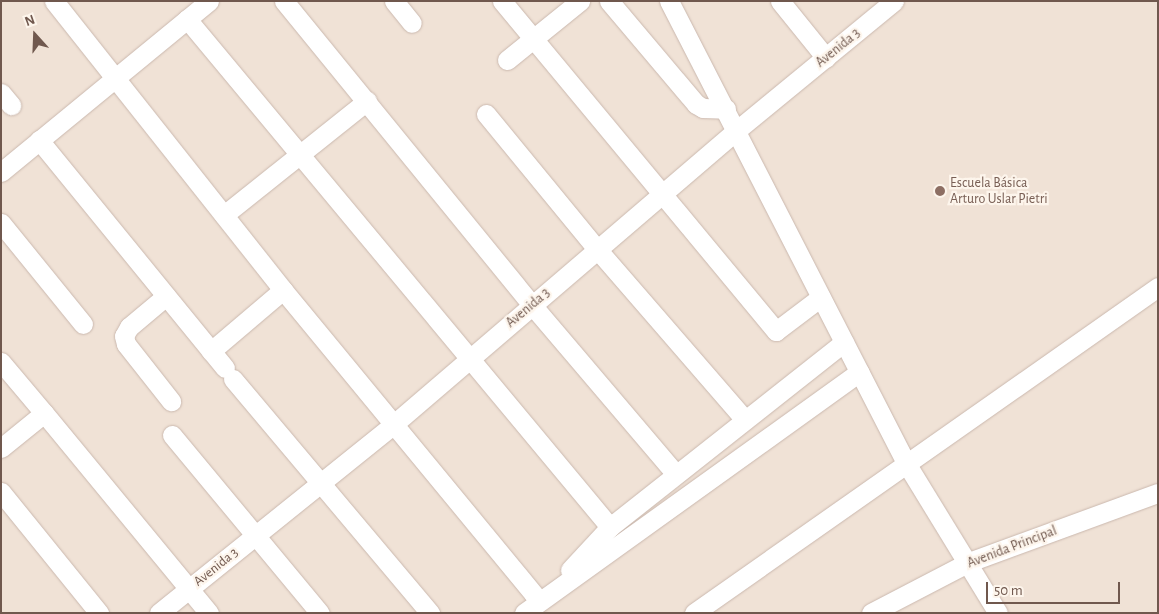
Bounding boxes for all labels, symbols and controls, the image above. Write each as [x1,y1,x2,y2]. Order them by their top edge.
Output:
north arrow [10,10,60,60]
text: N [23,13,37,29]
street label: Avenida 3 [812,25,864,71]
place label: Escuela Básica Arturo Uslar Pietri [950,175,1048,208]
marker: Escuela Básica Arturo Uslar Pietri [934,185,946,197]
street label: Avenida 3 [503,285,553,331]
street label: Avenida Principal [965,522,1059,572]
street label: Avenida 3 [190,544,242,590]
scale bar [989,572,1123,604]
text: 50 m [994,583,1023,598]

